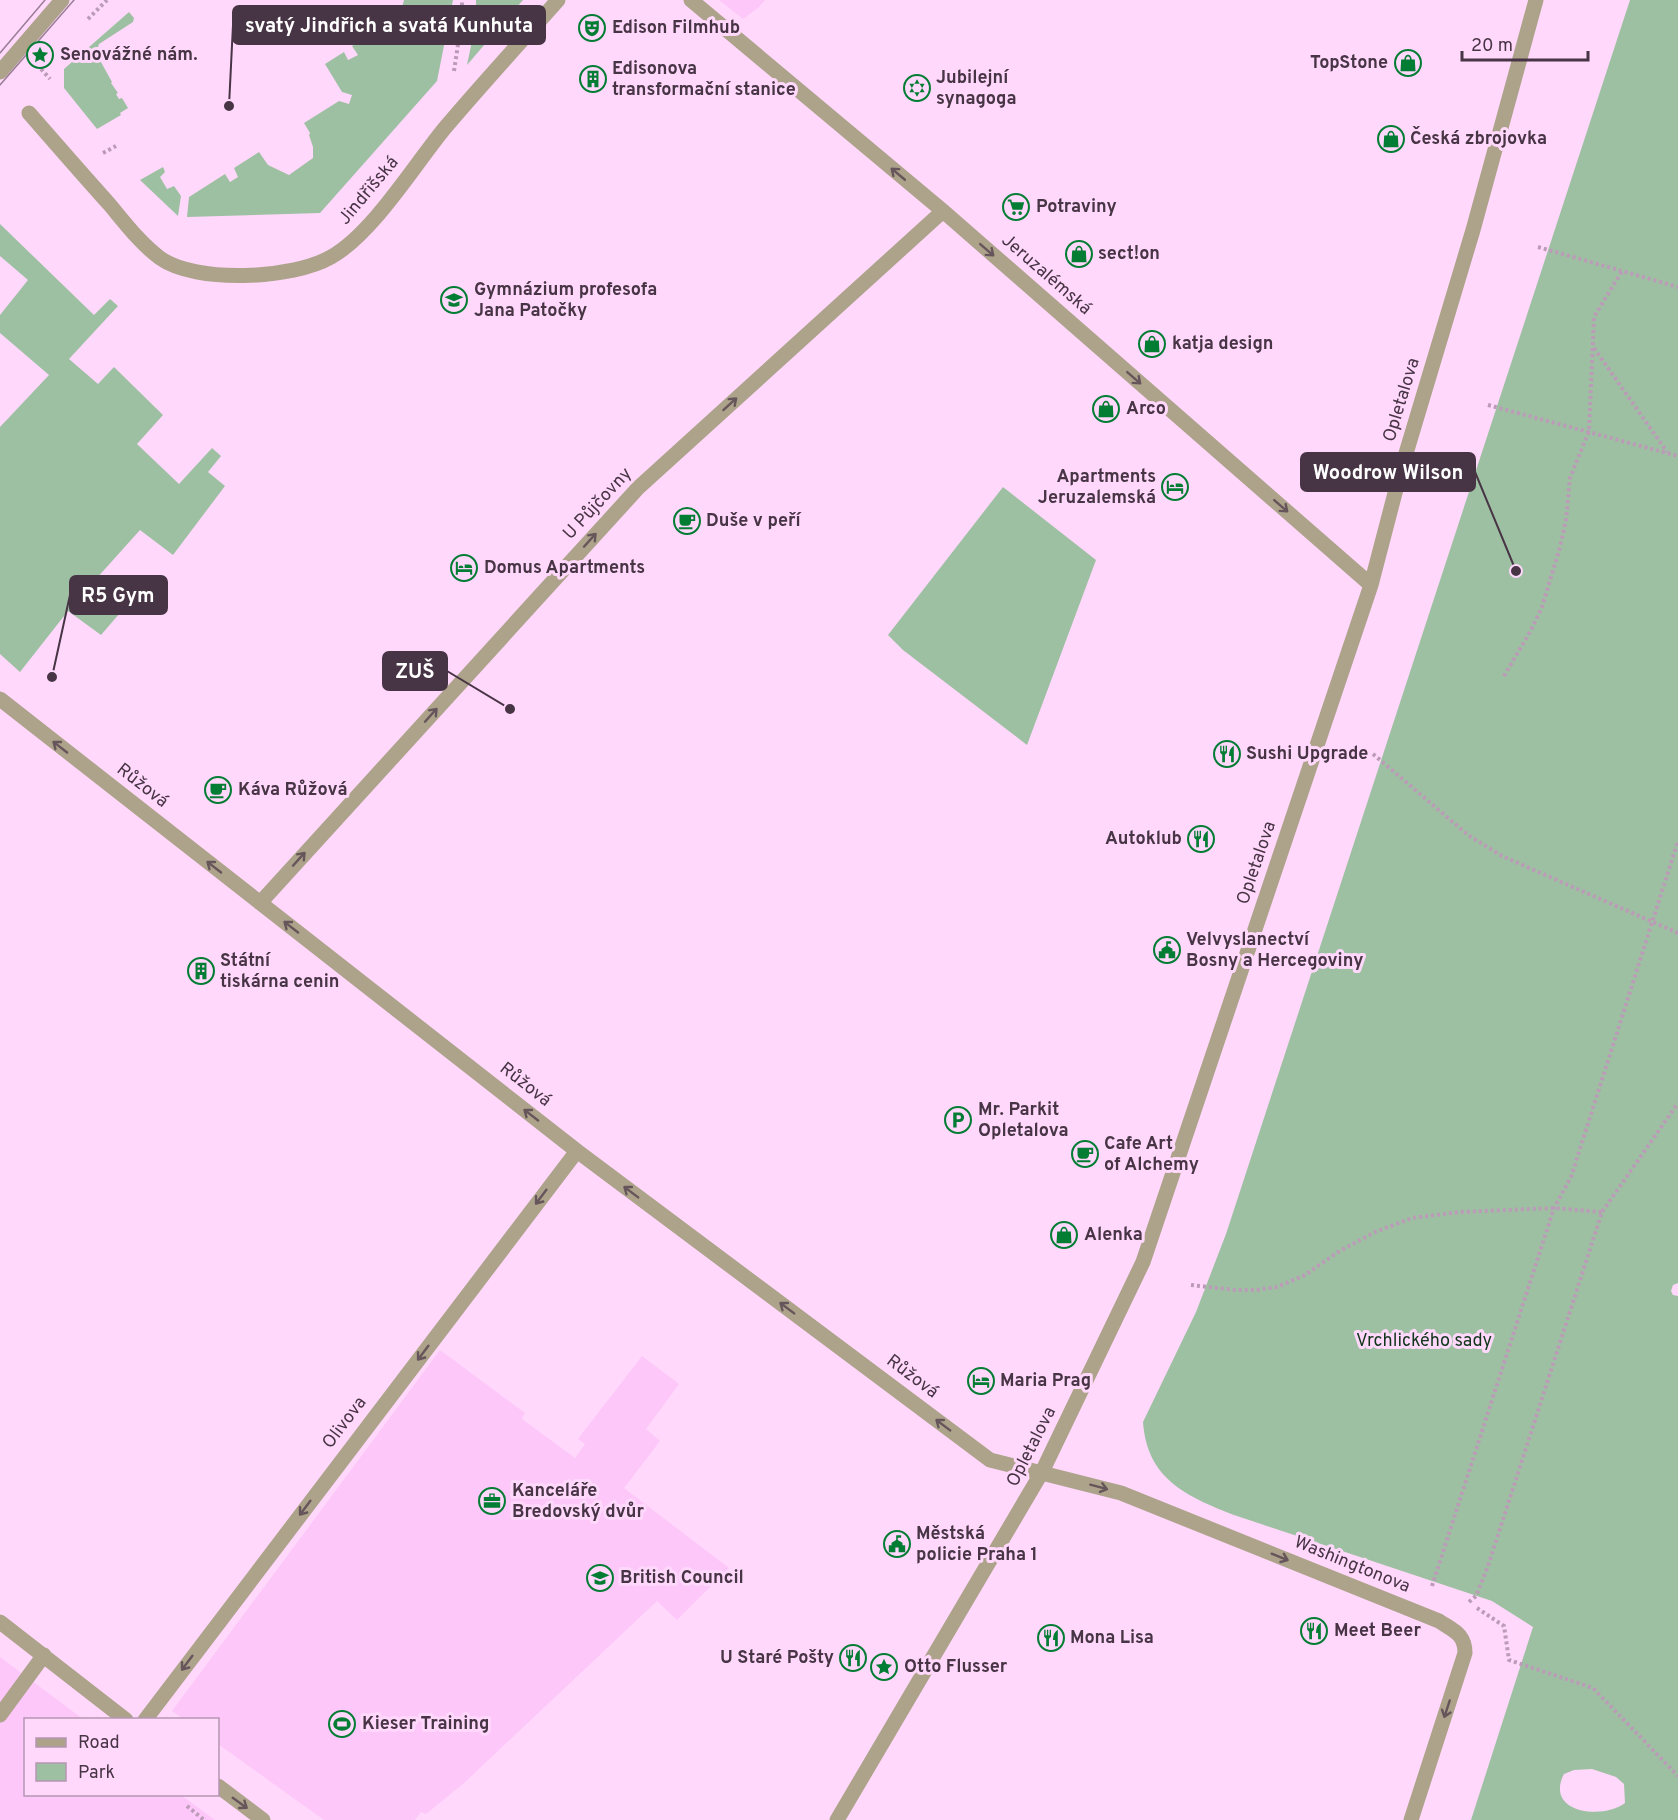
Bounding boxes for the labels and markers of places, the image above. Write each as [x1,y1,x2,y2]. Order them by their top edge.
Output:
callout: svatý Jindřich a svatá Kunhuta [233,6,545,44]
theatre icon: Edison Filmhub [577,13,607,43]
place label: Edison Filmhub [612,17,740,40]
place icon: Senovážné nám. [25,40,55,70]
place label: Senovážné nám. [60,44,198,67]
shop icon: TopStone [1393,48,1423,78]
place label: TopStone [1310,52,1388,75]
place label: Edisonova transformační stanice [612,58,796,102]
building icon: Edisonova transformační stanice [578,64,608,94]
place label: Jubilejní synagoga [936,67,1017,111]
synagogue icon: Jubilejní synagoga [902,73,932,103]
shop icon: Česká zbrojovka [1376,124,1406,154]
place label: Česká zbrojovka [1410,126,1547,151]
supermarket icon: Potraviny [1001,192,1031,222]
place label: Potraviny [1036,196,1117,219]
shop icon: sect!on [1064,239,1094,269]
place label: sect!on [1098,243,1160,266]
place label: Gymnázium profesofa Jana Patočky [474,279,657,323]
school or university icon: Gymnázium profesofa Jana Patočky [439,285,469,315]
shop icon: katja design [1137,329,1167,359]
place label: katja design [1172,333,1274,356]
shop icon: Arco [1091,394,1121,424]
place label: Arco [1126,398,1166,421]
callout: Woodrow Wilson [1301,453,1475,491]
place label: Apartments Jeruzalemská [1038,466,1156,510]
hotel icon: Apartments Jeruzalemská [1160,472,1190,502]
cafe icon: Duše v peří [672,506,702,536]
place label: Duše v peří [706,510,802,533]
hotel icon: Domus Apartments [449,553,479,583]
place label: Domus Apartments [484,557,645,580]
callout: R5 Gym [70,576,167,614]
callout: ZUŠ [383,652,447,690]
restaurant icon: Sushi Upgrade [1212,739,1242,769]
place label: Sushi Upgrade [1246,743,1368,766]
cafe icon: Káva Růžová [203,775,233,805]
place label: Káva Růžová [238,779,347,802]
restaurant icon: Autoklub [1186,824,1216,854]
place label: Autoklub [1105,828,1182,851]
place label: Velvyslanectví Bosny a Hercegoviny [1186,929,1363,973]
public building icon: Velvyslanectví Bosny a Hercegoviny [1152,935,1182,965]
place label: Státní tiskárna cenin [220,950,339,994]
building icon: Státní tiskárna cenin [186,956,216,986]
place label: Mr. Parkit Opletalova [978,1099,1068,1143]
parking icon: Mr. Parkit Opletalova [943,1105,973,1135]
place label: Cafe Art of Alchemy [1104,1133,1199,1177]
cafe icon: Cafe Art of Alchemy [1070,1139,1100,1169]
shop icon: Alenka [1049,1220,1079,1250]
place label: Alenka [1084,1224,1143,1247]
hotel icon: Maria Prag [966,1366,996,1396]
place label: Maria Prag [1000,1370,1091,1393]
place label: Kanceláře Bredovský dvůr [512,1480,644,1524]
office icon: Kanceláře Bredovský dvůr [477,1486,507,1516]
place label: Městská policie Praha 1 [916,1523,1038,1567]
public building icon: Městská policie Praha 1 [882,1529,912,1559]
school or university icon: British Council [585,1563,615,1593]
place label: British Council [620,1567,744,1590]
restaurant icon: Meet Beer [1299,1616,1329,1646]
place label: Meet Beer [1334,1620,1421,1643]
restaurant icon: Mona Lisa [1036,1623,1066,1653]
place label: Mona Lisa [1070,1627,1154,1650]
restaurant icon: U Staré Pošty [838,1643,868,1673]
place label: U Staré Pošty [720,1647,834,1670]
place icon: Otto Flusser [869,1652,899,1682]
place label: Otto Flusser [904,1656,1008,1679]
sports icon: Kieser Training [327,1709,357,1739]
place label: Kieser Training [362,1713,489,1736]

